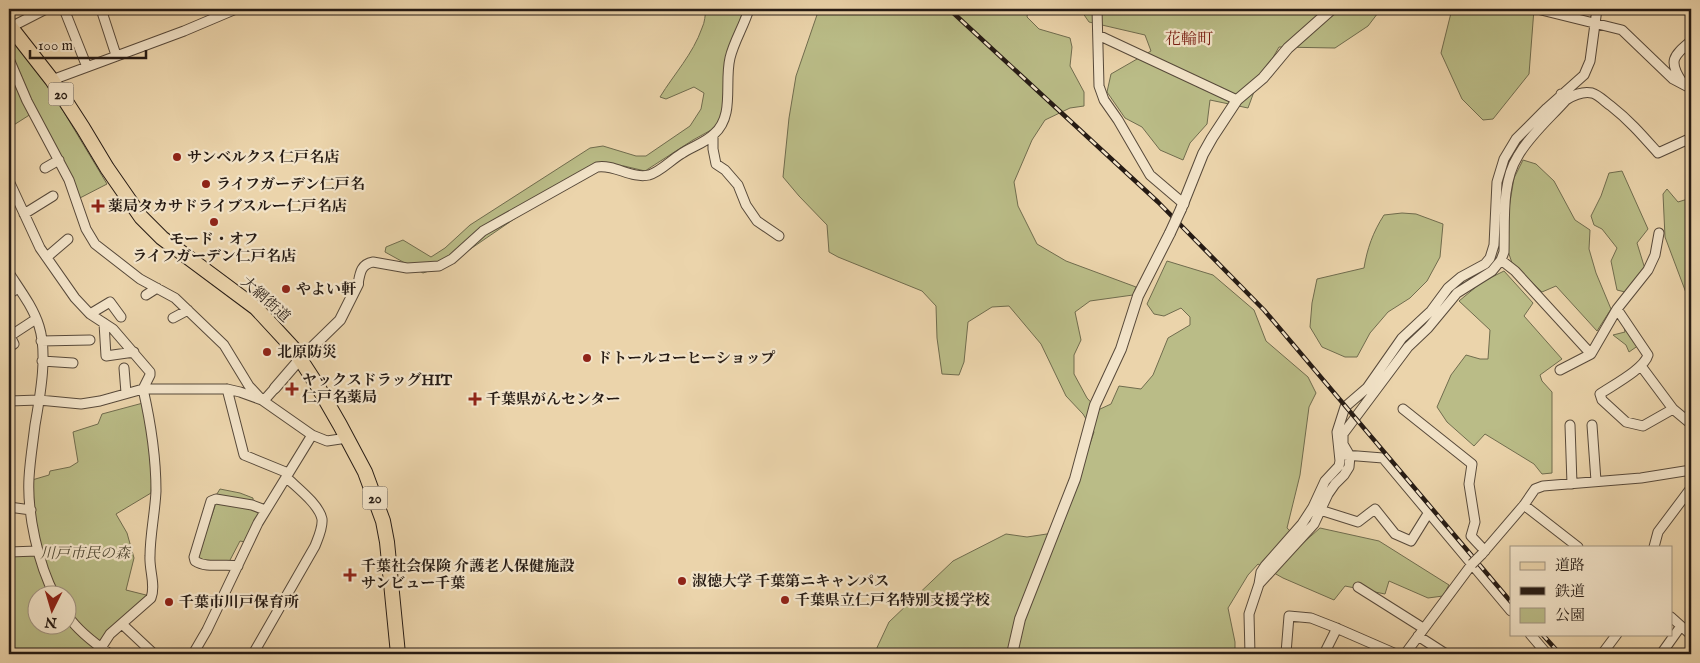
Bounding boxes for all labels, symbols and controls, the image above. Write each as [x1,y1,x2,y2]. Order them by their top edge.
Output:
scale bar [30,28,146,60]
district label: 花輪町 [1165,30,1213,50]
text: 100 m [38,36,74,55]
road number: 20 [48,82,74,106]
place label: サンベルクス 仁戸名店 [187,148,339,167]
marker: サンベルクス 仁戸名店 [171,151,183,163]
place label: ライフガーデン仁戸名 [216,175,365,194]
marker: ライフガーデン仁戸名 [200,178,212,190]
place label: 薬局タカサドライブスルー仁戸名店 [108,197,347,216]
marker: 薬局タカサドライブスルー仁戸名店 [92,200,104,212]
marker: モード・オフ ライフガーデン仁戸名店 [208,216,220,228]
place label: モード・オフ ライフガーデン仁戸名店 [132,230,296,266]
street label: 大網街道 [237,272,294,327]
place label: やよい軒 [296,280,357,299]
marker: やよい軒 [280,283,292,295]
place label: 北原防災 [277,343,337,362]
marker: 北原防災 [261,346,273,358]
place label: ドトールコーヒーショップ [597,349,776,368]
marker: ドトールコーヒーショップ [581,352,593,364]
place label: ヤックスドラッグHIT 仁戸名薬局 [302,371,453,407]
marker: ヤックスドラッグHIT 仁戸名薬局 [286,383,298,395]
place label: 千葉県がんセンター [486,390,620,409]
marker: 千葉県がんセンター [468,392,482,406]
road number: 20 [362,486,388,509]
park label: 川戸市民の森 [40,544,132,563]
legend [1510,546,1672,636]
text: 道路 [1555,556,1585,575]
place label: 千葉社会保険 介護老人保健施設 サンビュー千葉 [361,557,575,593]
marker: 千葉社会保険 介護老人保健施設 サンビュー千葉 [343,568,357,582]
place label: 淑徳大学 千葉第ニキャンパス [692,572,889,591]
marker: 淑徳大学 千葉第ニキャンパス [676,575,688,587]
text: 鉄道 [1555,582,1585,601]
north arrow [28,586,78,636]
place label: 千葉県立仁戸名特別支援学校 [795,591,990,610]
place label: 千葉市川戸保育所 [179,593,299,612]
marker: 千葉県立仁戸名特別支援学校 [779,594,791,606]
marker: 千葉市川戸保育所 [163,596,175,608]
text: 公園 [1555,606,1585,625]
text: N [44,612,59,632]

